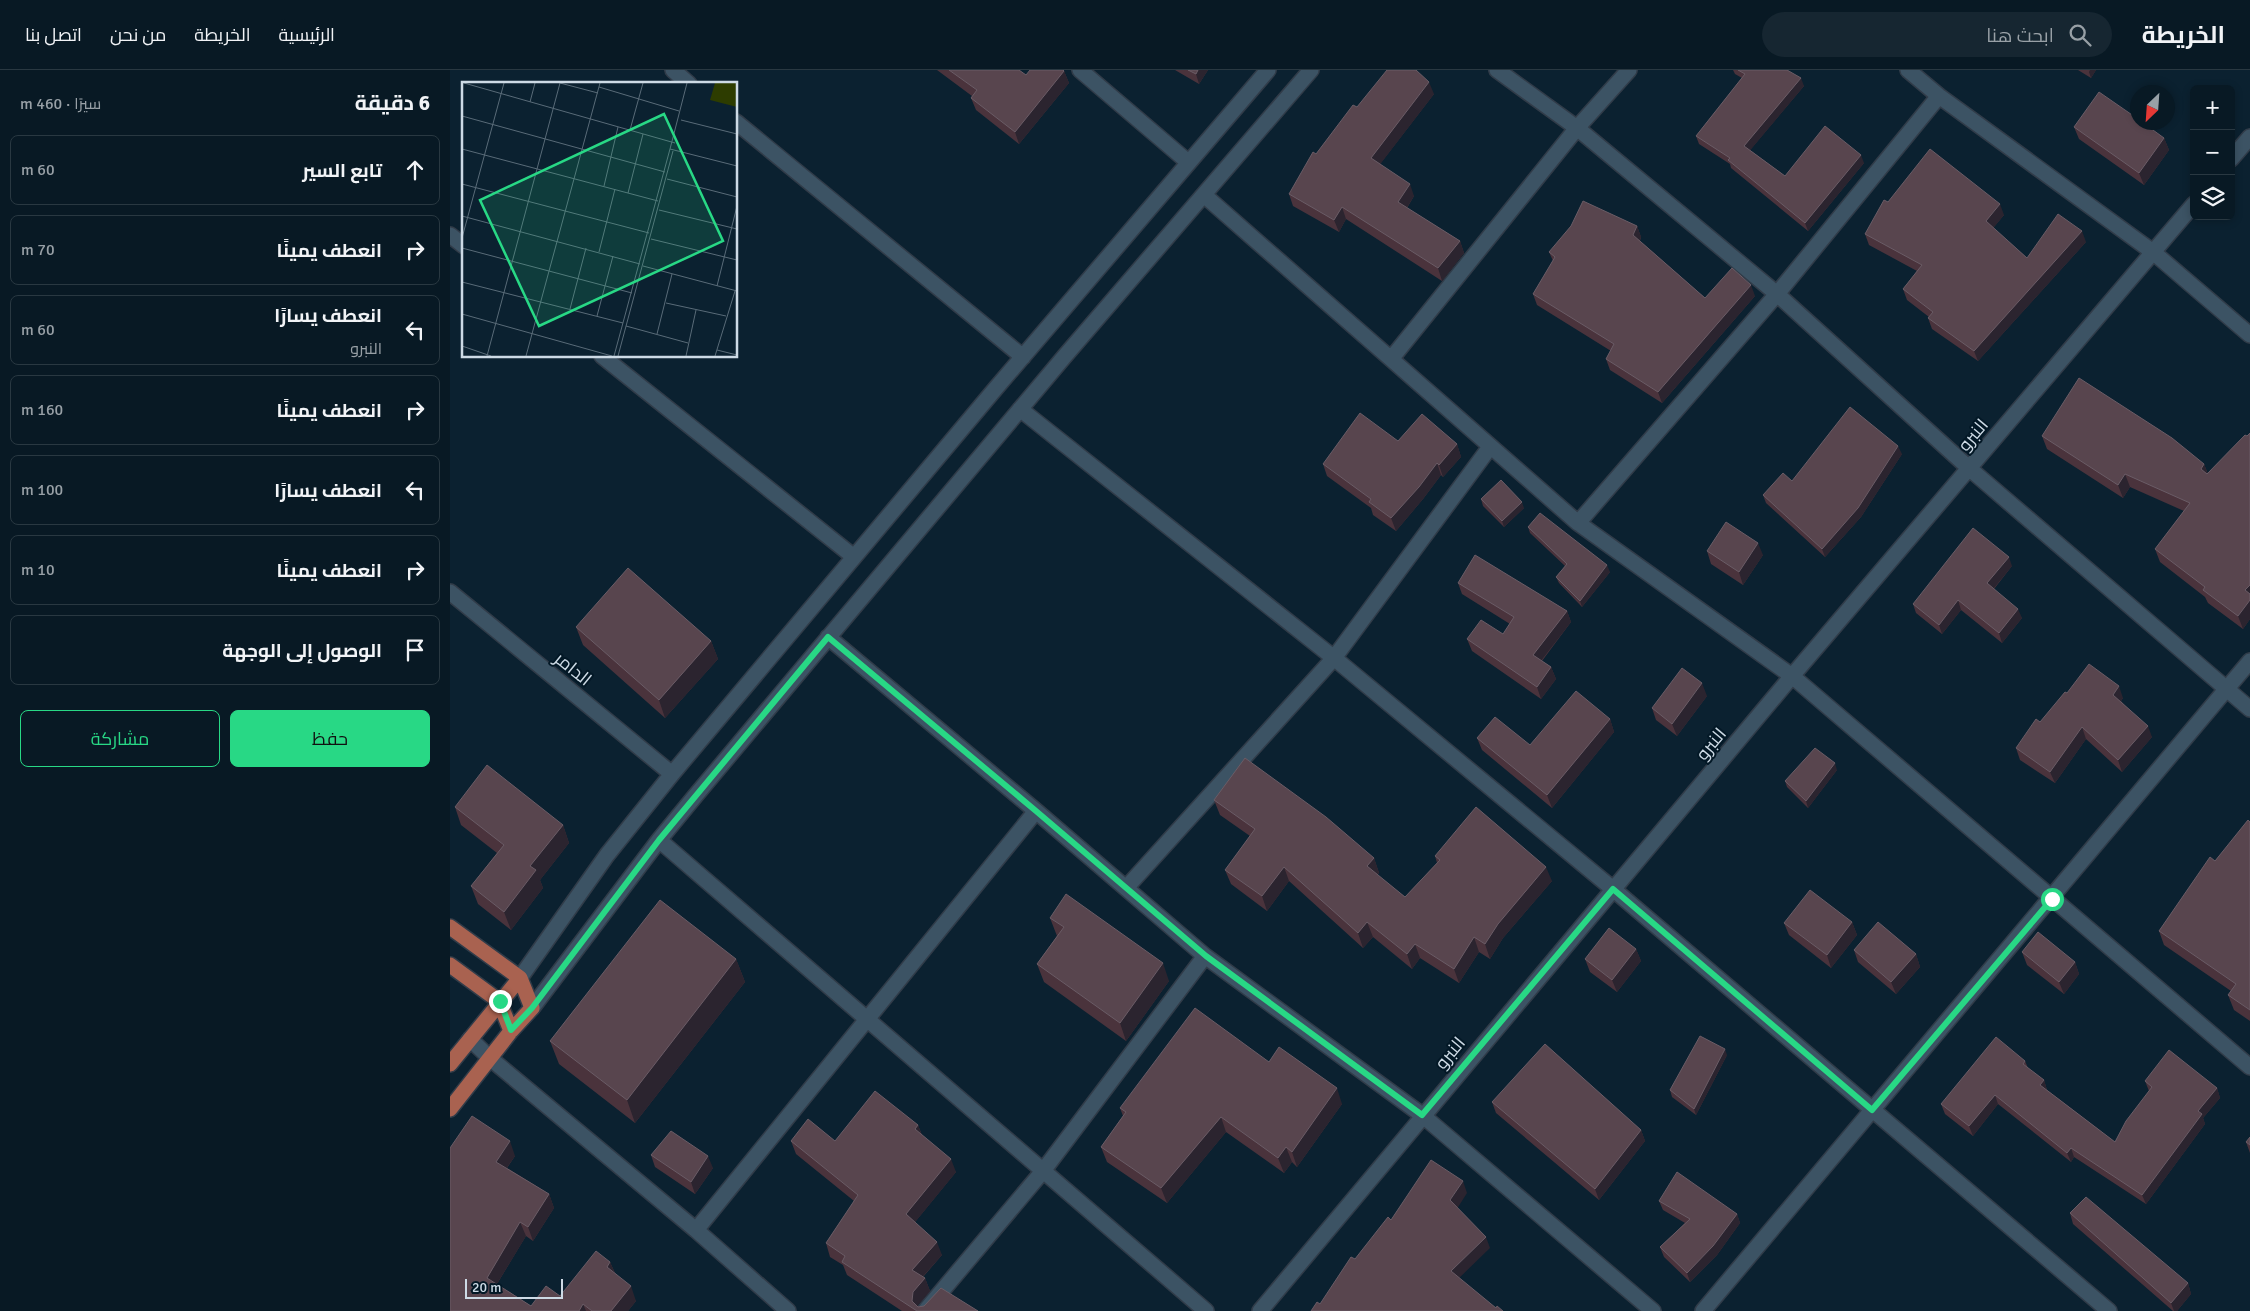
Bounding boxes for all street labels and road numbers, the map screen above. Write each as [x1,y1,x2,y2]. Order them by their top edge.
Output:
street label: النبرو [1953,414,1993,456]
street label: الدامر [549,647,596,691]
street label: النبرو [1691,723,1731,765]
street label: النبرو [1430,1032,1470,1074]

